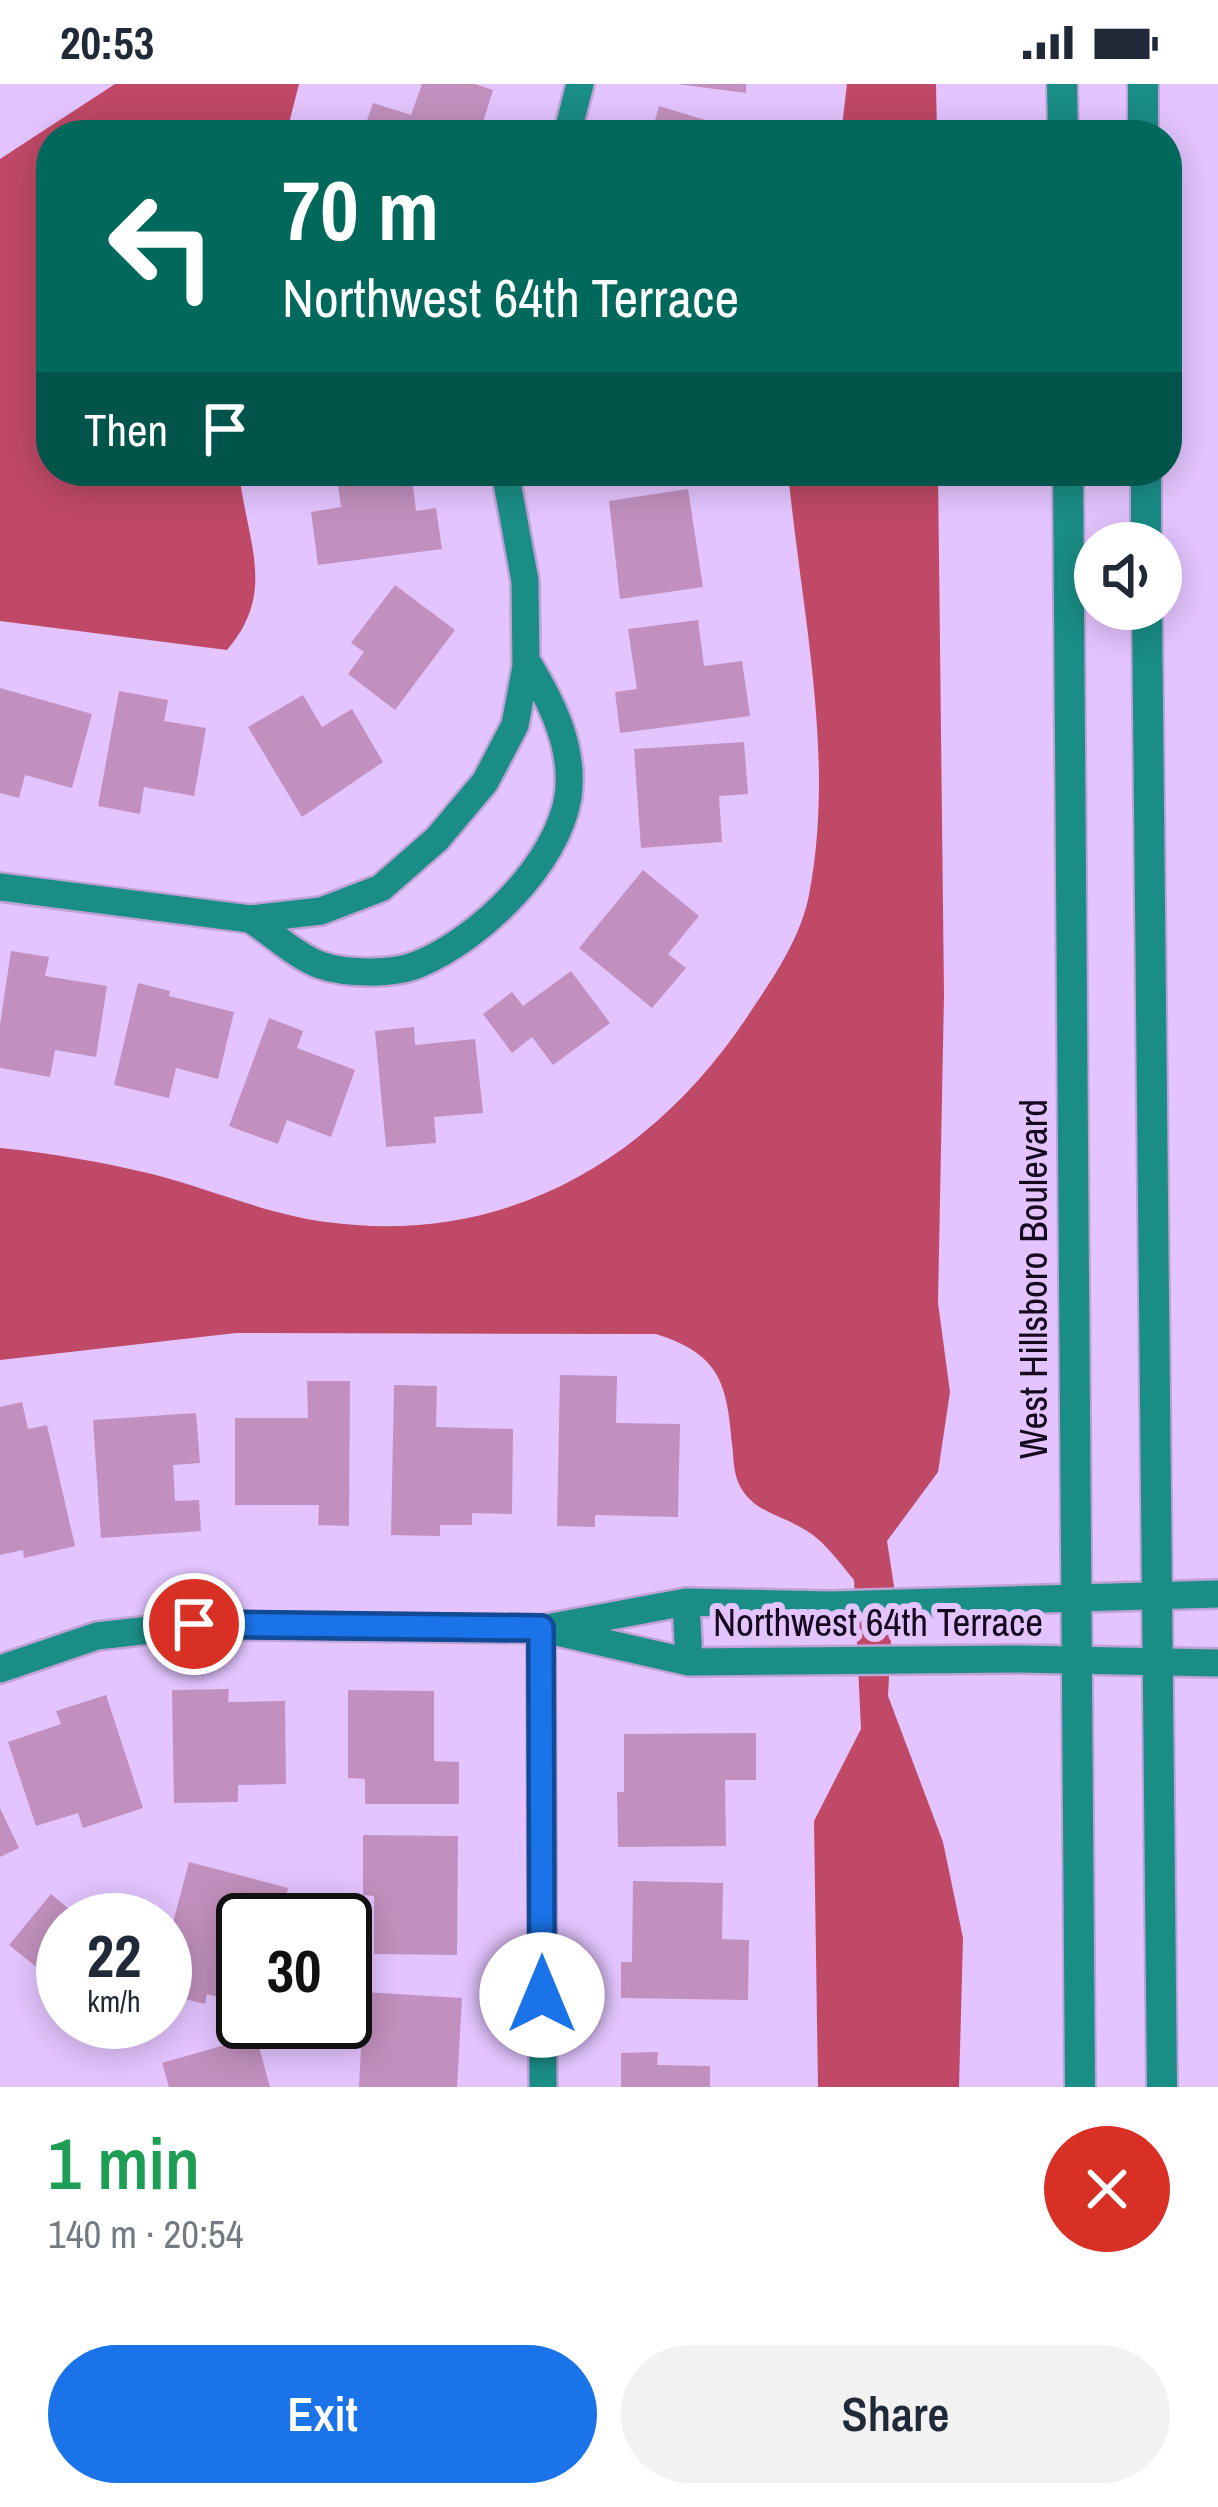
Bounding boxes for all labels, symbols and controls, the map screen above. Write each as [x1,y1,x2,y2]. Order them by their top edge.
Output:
text: 20:53 [60,12,154,73]
text: 70 m [282,153,439,266]
icon: left [84,168,240,324]
text: Northwest 64th Terrace [282,261,739,334]
icon: arrive [192,396,258,462]
text: Then [84,399,168,460]
map controls [1074,522,1182,630]
button: sound [1074,522,1182,630]
street label: West Hillsboro Boulevard [1007,1099,1059,1459]
pin [143,1573,245,1675]
icon: arrive [161,1591,227,1657]
street label: Northwest 64th Terrace [713,1596,1043,1648]
speed limit sign: 30 [216,1893,372,2049]
text: 22 [87,1915,141,1996]
position arrow [479,1932,605,2058]
text: km/h [87,1981,141,2021]
text: 1 min [48,2114,200,2211]
button: close [1044,2126,1170,2252]
text: 140 m · 20:54 [48,2208,244,2260]
button: Exit [48,2345,597,2483]
button: Share [621,2345,1170,2483]

